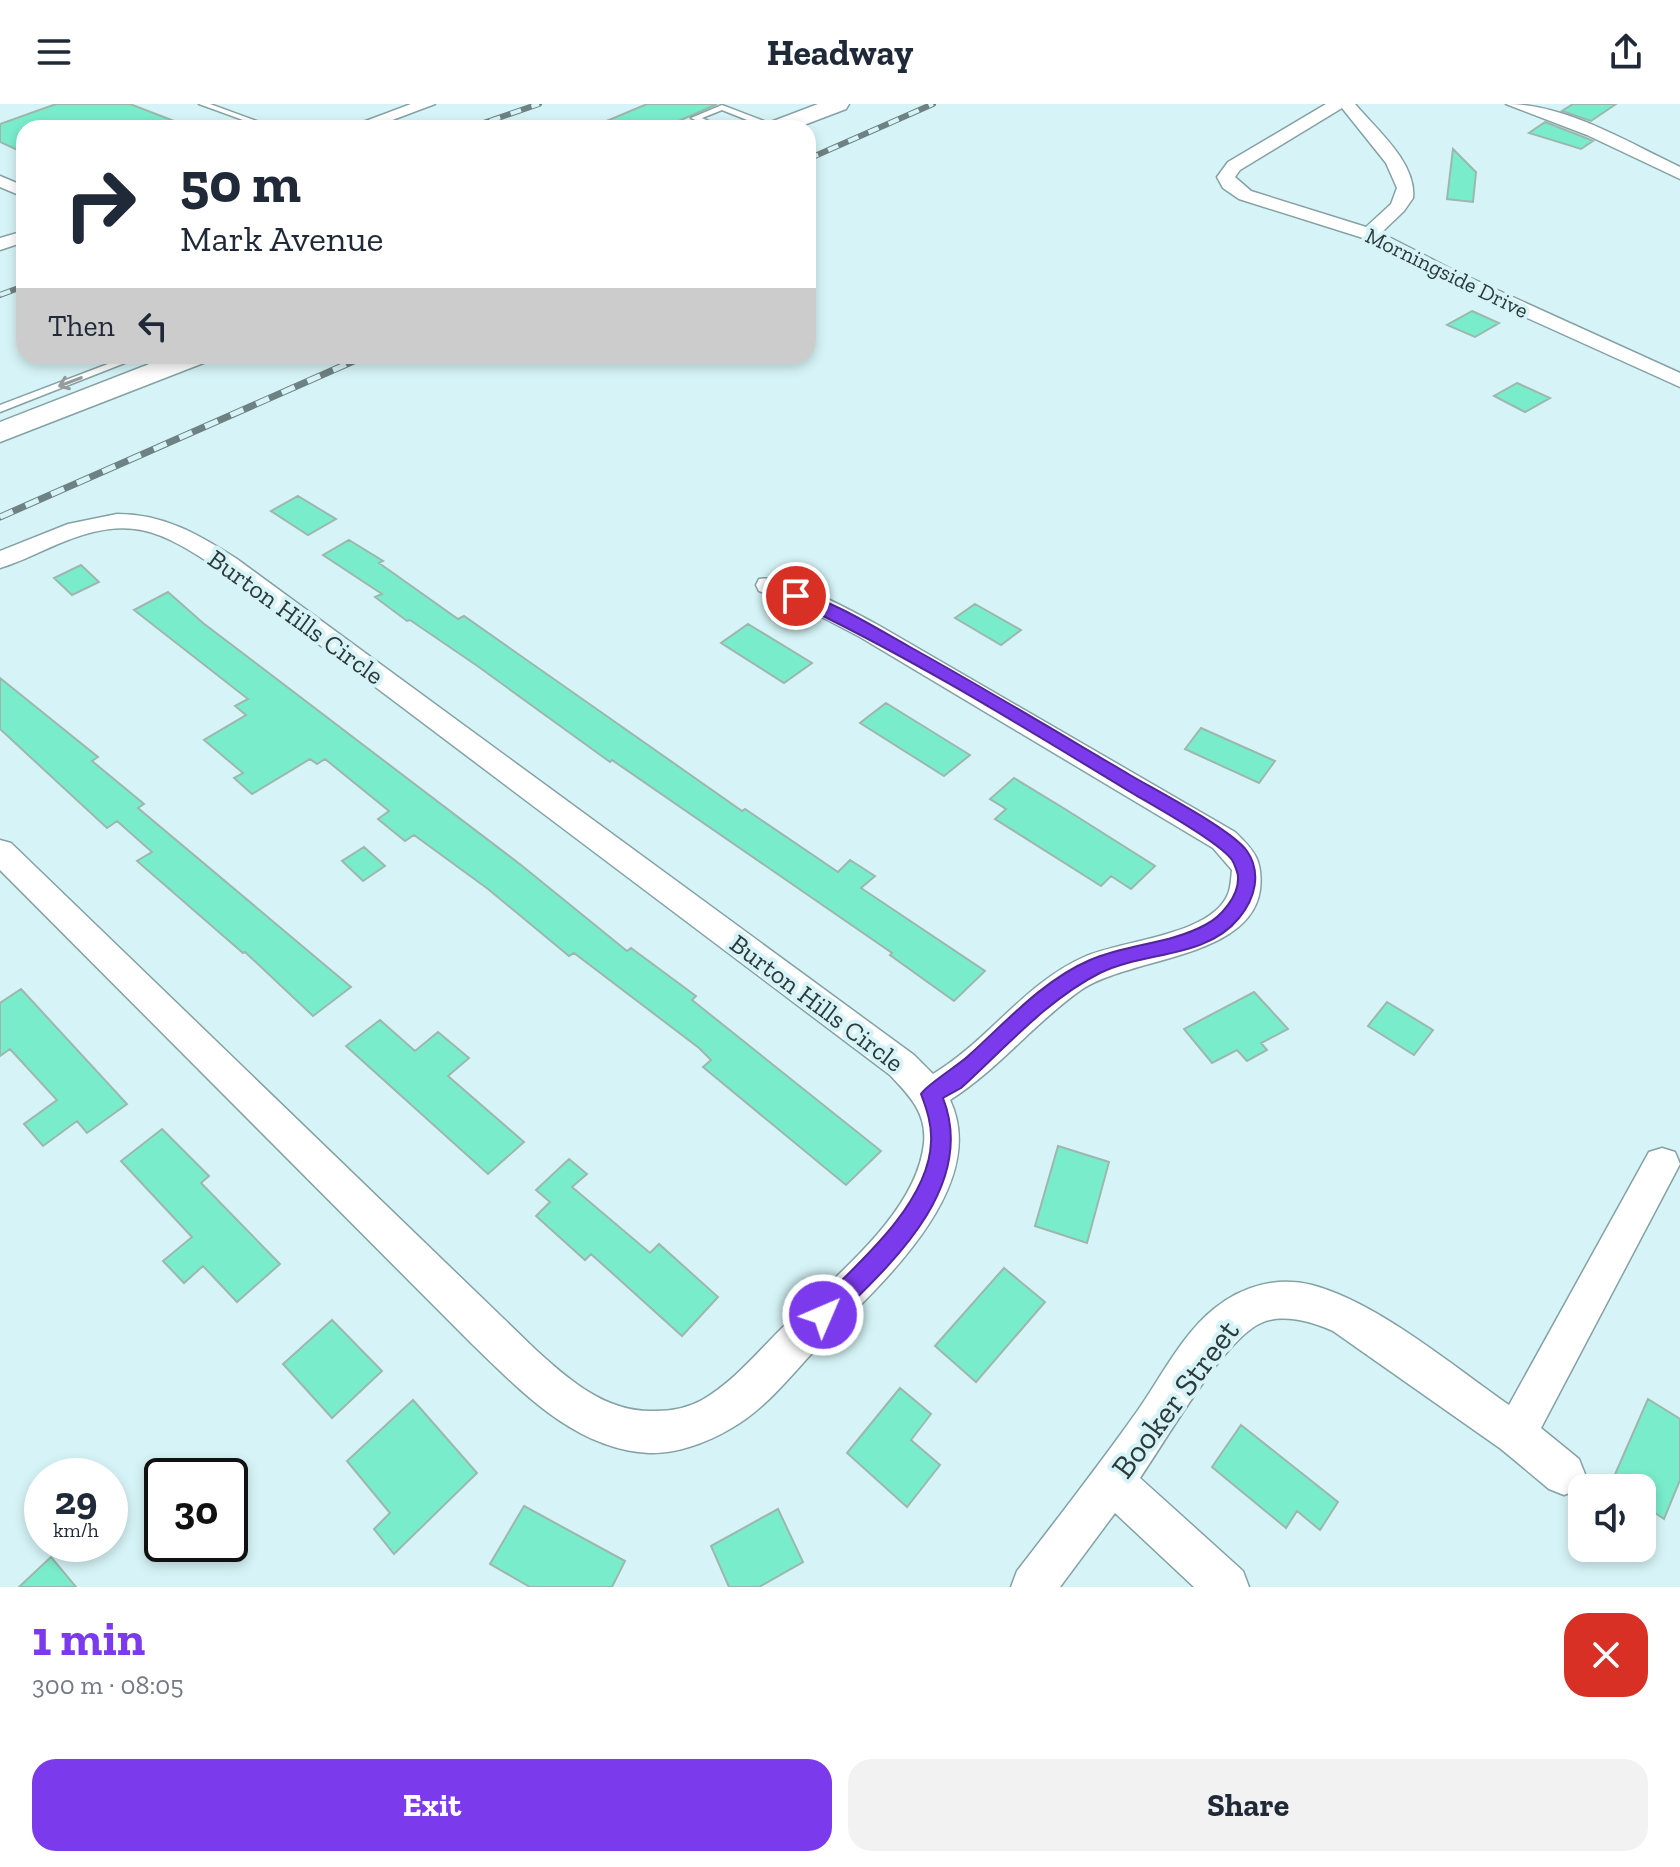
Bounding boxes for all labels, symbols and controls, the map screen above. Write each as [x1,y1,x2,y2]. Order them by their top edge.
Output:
icon: menu [32,30,76,74]
icon: share [1604,30,1648,74]
text: Headway [767,31,913,74]
text: 50 m [180,149,301,216]
icon: right [48,152,152,256]
text: Mark Avenue [180,217,384,260]
street label: Morningside Drive [1361,222,1533,324]
icon: left [131,304,175,348]
text: Then [48,308,115,344]
one-way arrow [58,376,83,390]
street label: Burton Hills Circle [202,543,390,691]
pin [762,562,830,630]
icon: arrive [774,574,818,618]
street label: Burton Hills Circle [724,927,910,1079]
position arrow [781,1273,865,1357]
street label: Booker Street [1103,1312,1247,1485]
speed limit sign: 30 [144,1458,248,1562]
map controls [1568,1474,1656,1562]
button: sound [1568,1474,1656,1562]
text: 29 [55,1476,97,1524]
text: km/h [53,1518,99,1542]
text: 1 min [32,1610,145,1667]
button: close [1564,1613,1648,1697]
text: 300 m · 08:05 [32,1669,184,1701]
button: Exit [32,1759,832,1851]
button: Share [848,1759,1648,1851]

